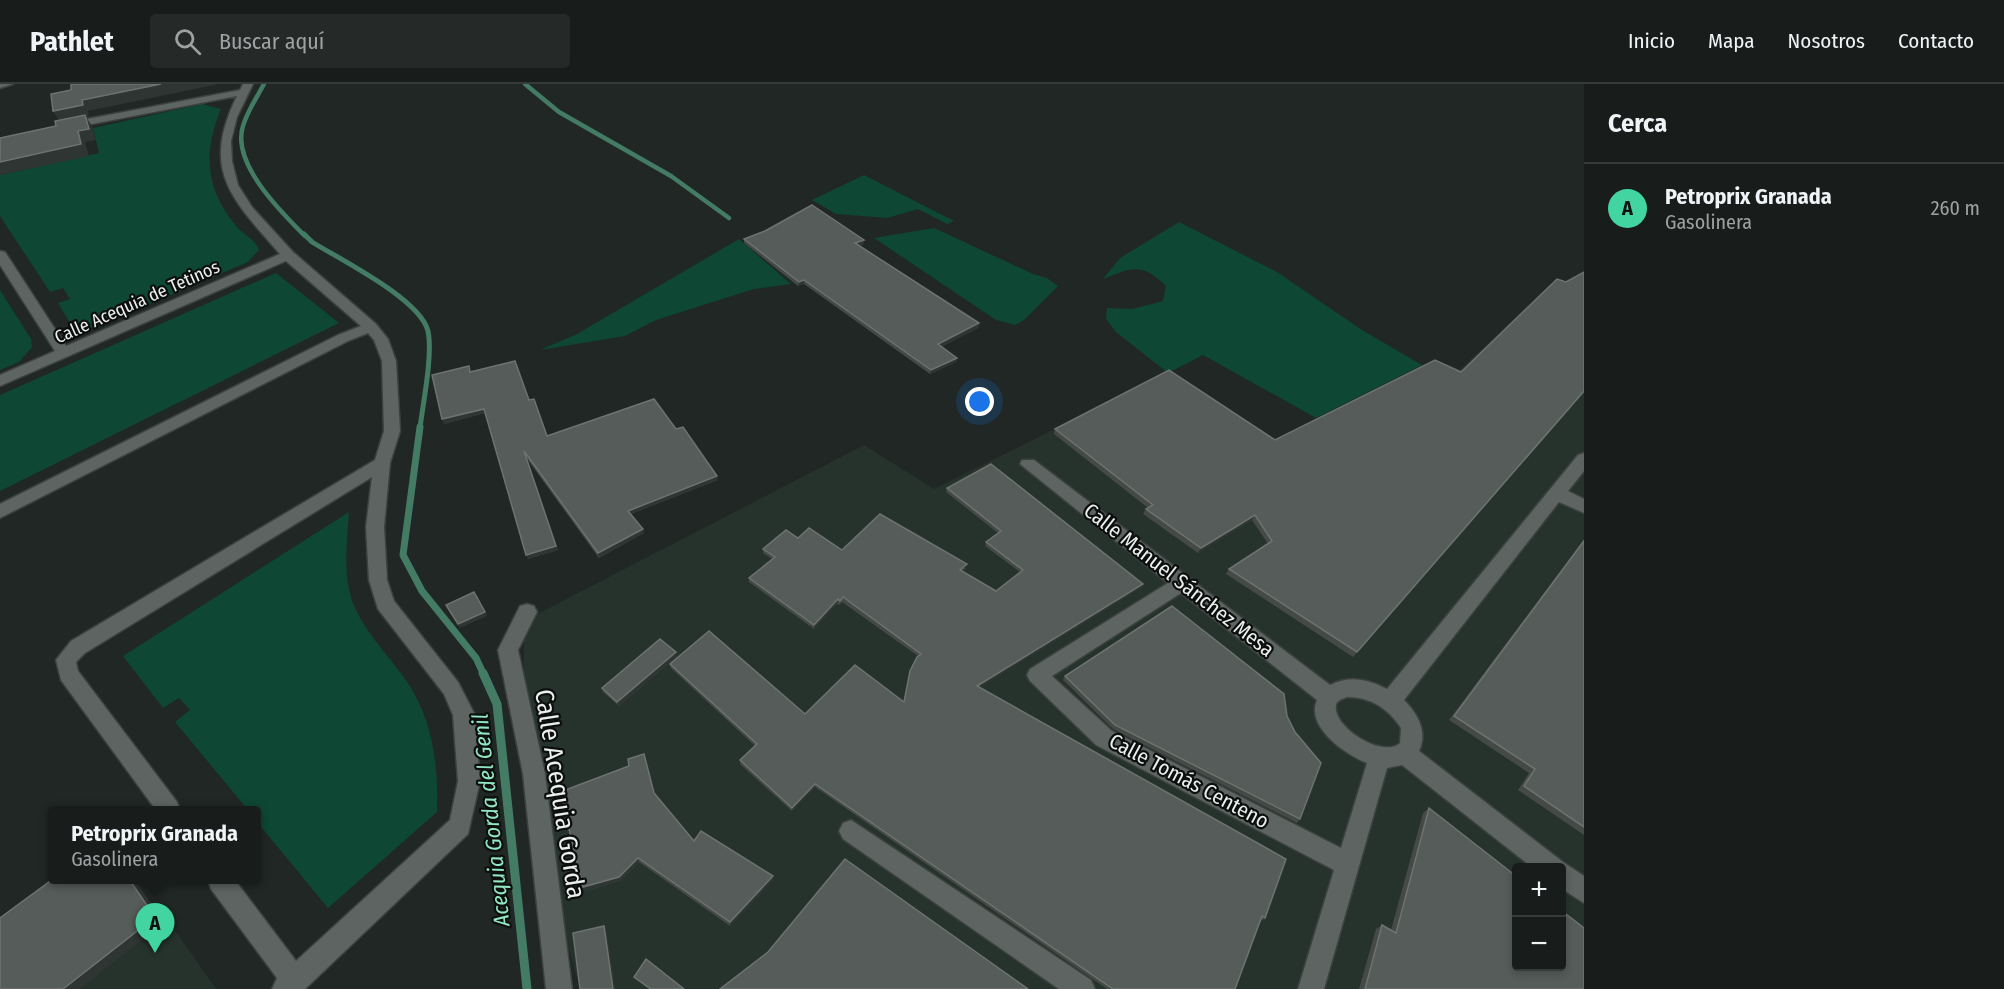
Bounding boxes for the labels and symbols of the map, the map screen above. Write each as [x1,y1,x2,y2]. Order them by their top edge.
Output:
street label: Calle Acequia de Tetinos [51,256,223,348]
your location [965,387,994,416]
street label: Calle Manuel Sánchez Mesa [1079,498,1279,662]
street label: Calle Acequia Gorda [528,687,592,901]
water label: Acequia Gorda del Genil [466,712,516,929]
street label: Calle Tomás Centeno [1105,728,1273,834]
pin: A [136,904,174,953]

